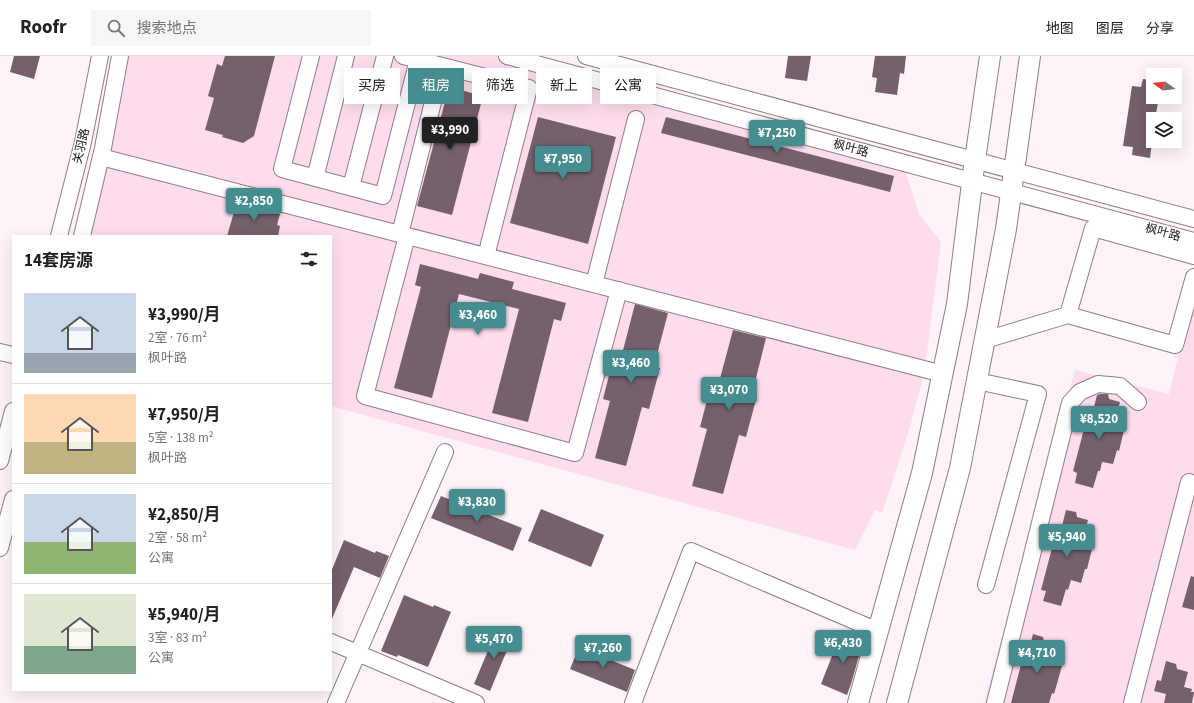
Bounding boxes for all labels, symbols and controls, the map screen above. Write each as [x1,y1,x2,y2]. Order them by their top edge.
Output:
search box [91,10,371,46]
text: Roofr [20,14,67,41]
icon: search [105,17,127,39]
text: 搜索地点 [137,18,197,39]
text: 地图 [1046,19,1074,39]
text: 图层 [1096,19,1124,39]
text: 分享 [1146,19,1174,39]
chip: 买房 [344,68,400,104]
chip: 租房 [408,68,464,104]
chip: 筛选 [472,68,528,104]
chip: 新上 [536,68,592,104]
chip: 公寓 [600,68,656,104]
north arrow [1146,68,1182,104]
map controls [1146,68,1182,148]
button: layers [1146,112,1182,148]
pin: ¥3,990 [417,117,483,151]
pin: ¥7,250 [744,120,810,154]
text: ¥3,990 [431,121,469,139]
text: ¥7,250 [758,124,796,142]
street label: 关羽路 [69,127,94,166]
street label: 枫叶路 [831,136,870,161]
pin: ¥7,950 [530,146,596,180]
text: ¥7,950 [544,150,582,168]
pin: ¥2,850 [221,188,287,222]
text: ¥2,850 [235,192,273,210]
street label: 枫叶路 [1143,220,1182,245]
icon: filters [298,248,320,270]
text: 14套房源 [24,249,93,273]
pin: ¥3,460 [445,302,511,336]
text: ¥3,990/月 [148,303,221,327]
text: ¥3,460 [459,306,497,324]
icon: home [56,309,104,357]
text: 2室 · 76 m² [148,329,207,347]
text: 枫叶路 [148,349,187,367]
pin: ¥3,460 [598,350,664,384]
text: ¥3,460 [612,354,650,372]
pin: ¥3,070 [696,377,762,411]
text: ¥3,070 [710,381,748,399]
text: ¥7,950/月 [148,403,221,427]
pin: ¥8,520 [1066,406,1132,440]
icon: home [56,410,104,458]
text: ¥8,520 [1080,410,1118,428]
text: 5室 · 138 m² [148,429,213,447]
text: 枫叶路 [148,449,187,467]
pin: ¥3,830 [444,489,510,523]
text: ¥3,830 [458,493,496,511]
text: ¥2,850/月 [148,503,221,527]
icon: home [56,510,104,558]
pin: ¥5,940 [1034,524,1100,558]
text: ¥5,940 [1048,528,1086,546]
text: 2室 · 58 m² [148,529,207,547]
text: 公寓 [148,549,174,567]
text: ¥5,940/月 [148,603,221,627]
icon: home [56,610,104,658]
pin: ¥5,470 [461,626,527,660]
text: 3室 · 83 m² [148,629,207,647]
text: ¥5,470 [475,630,513,648]
pin: ¥6,430 [810,630,876,664]
text: ¥6,430 [824,634,862,652]
pin: ¥7,260 [570,635,636,669]
text: ¥7,260 [584,639,622,657]
pin: ¥4,710 [1004,640,1070,674]
text: ¥4,710 [1018,644,1056,662]
text: 公寓 [148,649,174,667]

